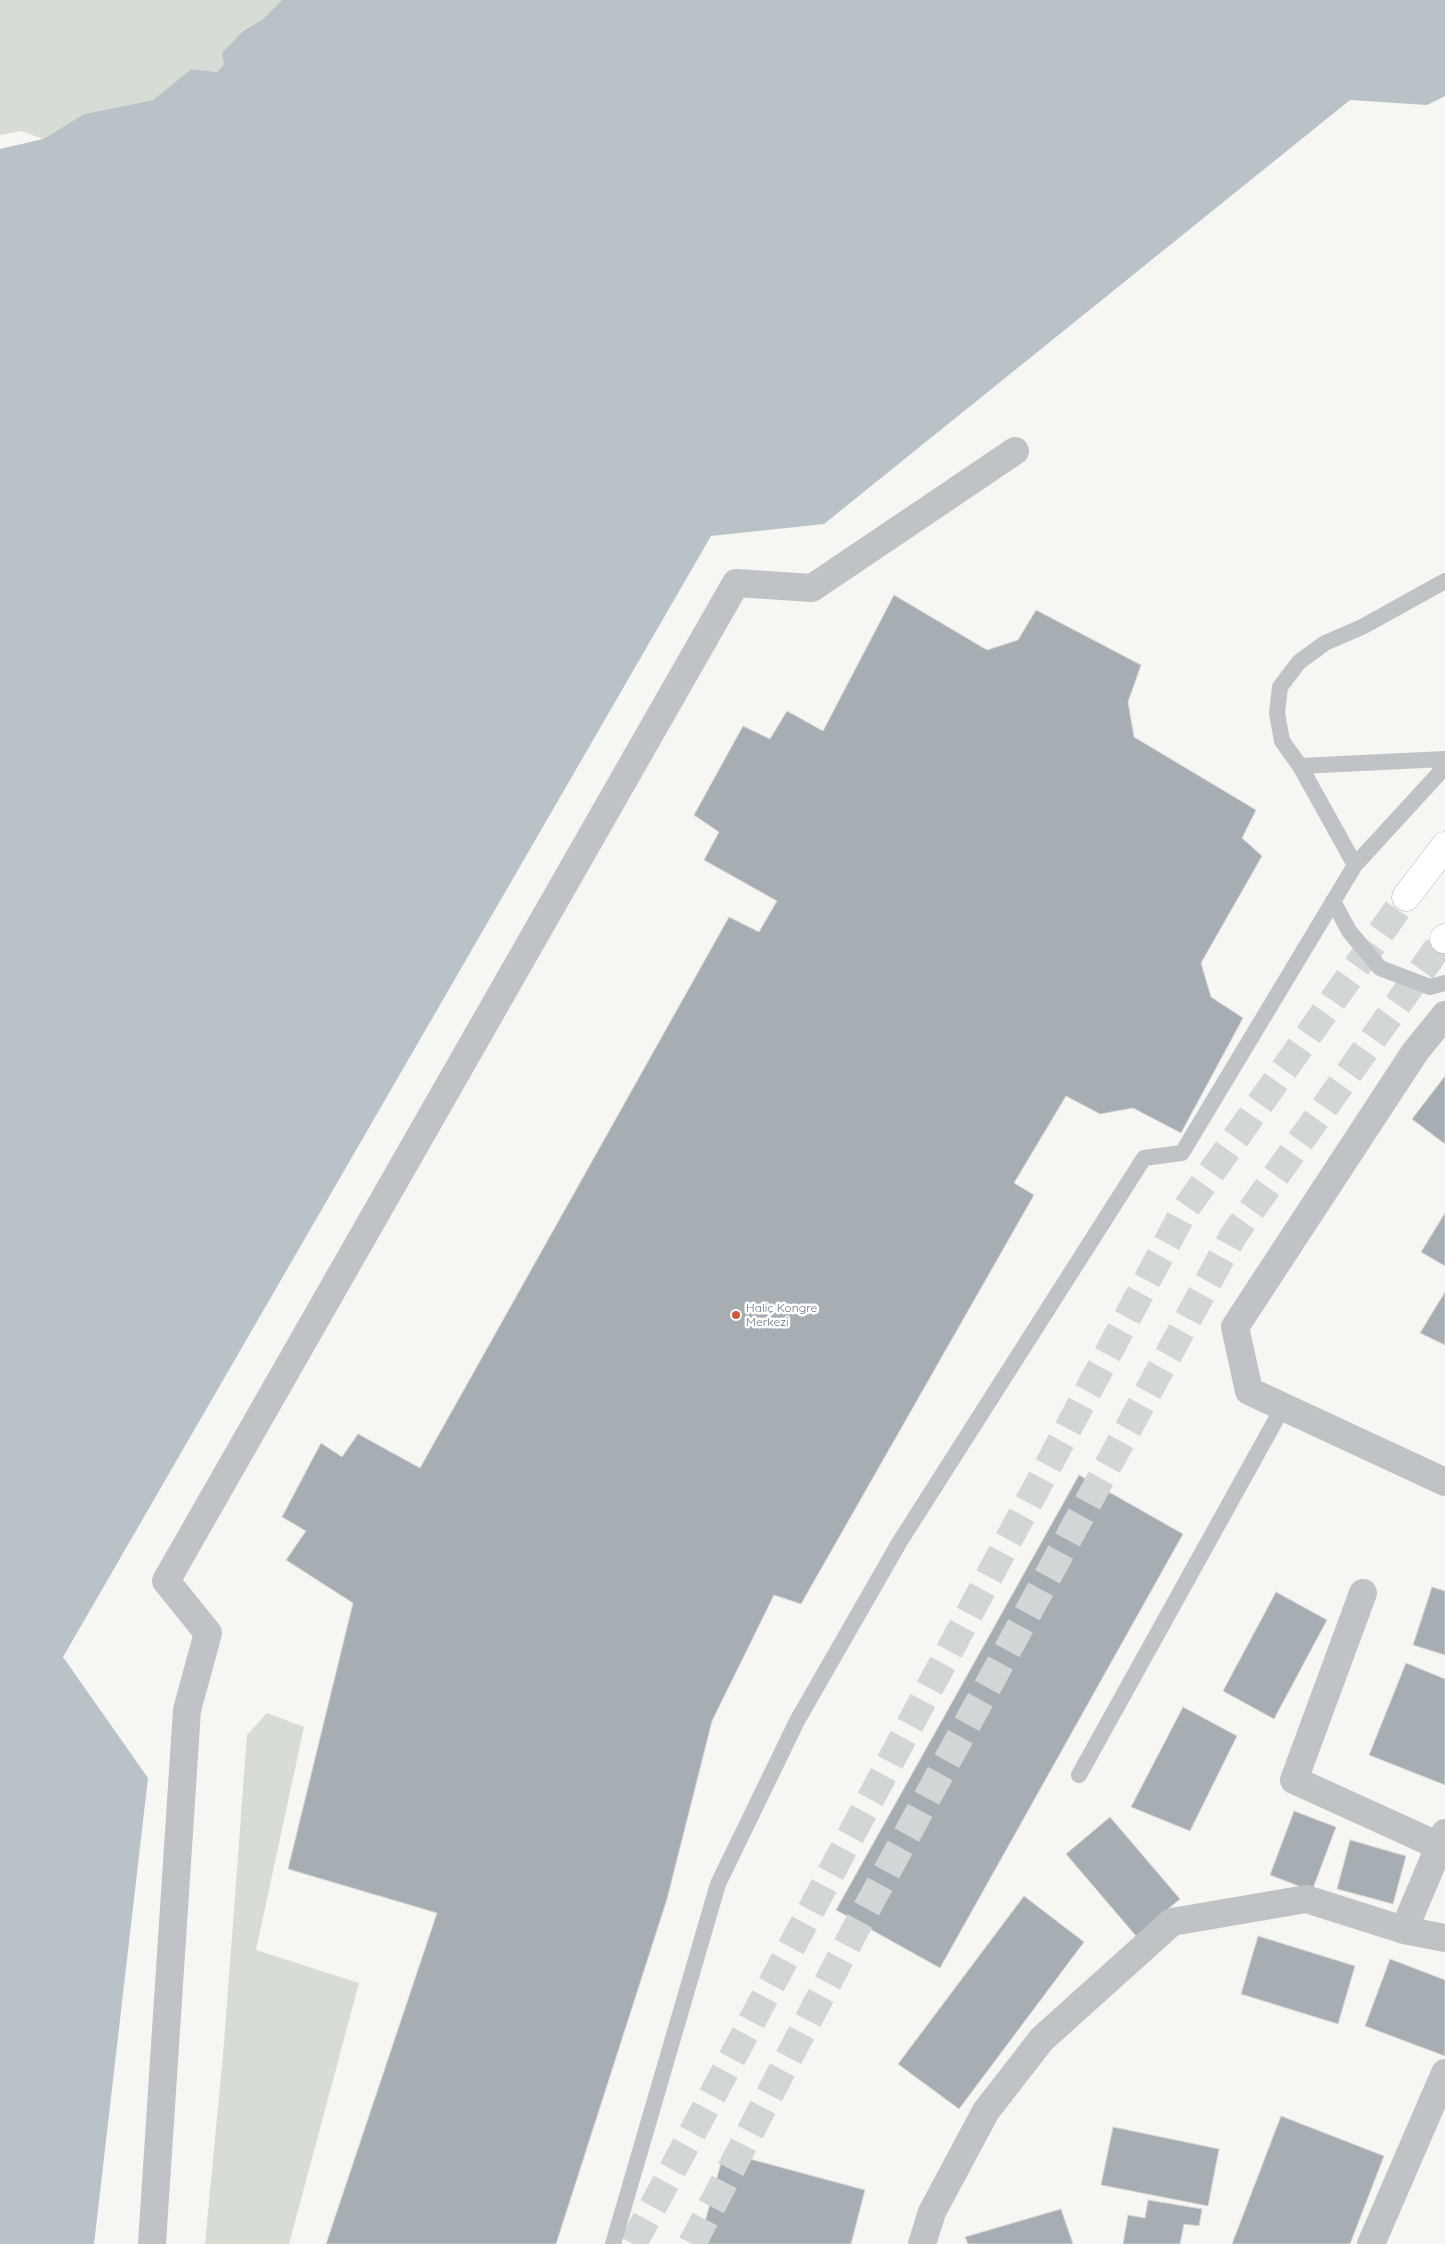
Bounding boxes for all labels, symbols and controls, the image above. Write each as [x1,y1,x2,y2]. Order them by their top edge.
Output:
place label: Haliç Kongre Merkezi [746,1301,817,1329]
marker: Haliç Kongre Merkezi [730,1309,742,1321]

